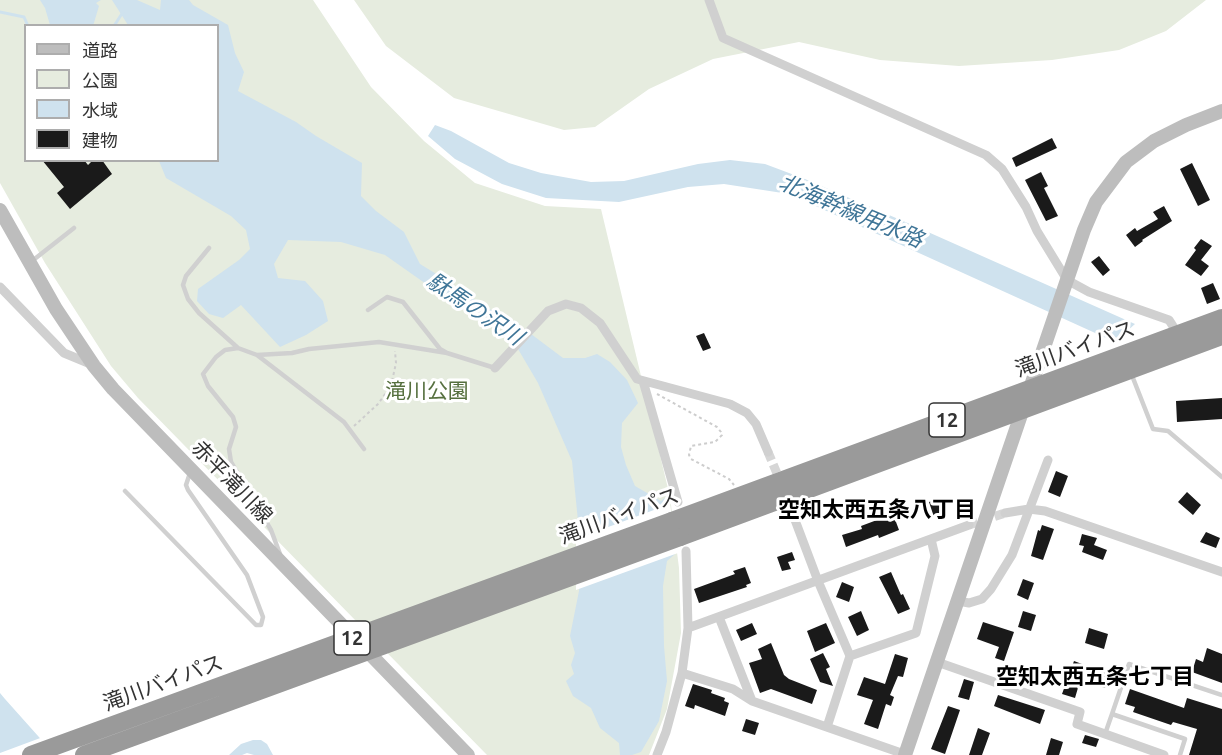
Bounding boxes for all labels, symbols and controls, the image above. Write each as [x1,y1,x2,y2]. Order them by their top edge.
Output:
legend [24,24,219,162]
text: 道路 [82,40,118,60]
text: 公園 [82,70,118,90]
text: 水域 [82,100,118,120]
text: 建物 [82,130,118,150]
water label: 北海幹線用水路 [775,169,927,253]
water label: 駄馬の沢川 [422,267,528,351]
street label: 滝川バイパス [1011,316,1139,382]
park label: 滝川公園 [385,378,469,404]
road number: 12 [929,403,965,437]
street label: 赤平滝川線 [186,435,278,529]
street label: 滝川バイパス [555,483,683,549]
district label: 空知太西五条八丁目 [778,497,976,523]
road number: 12 [334,621,370,655]
street label: 滝川バイパス [99,650,227,716]
district label: 空知太西五条七丁目 [996,664,1194,690]

